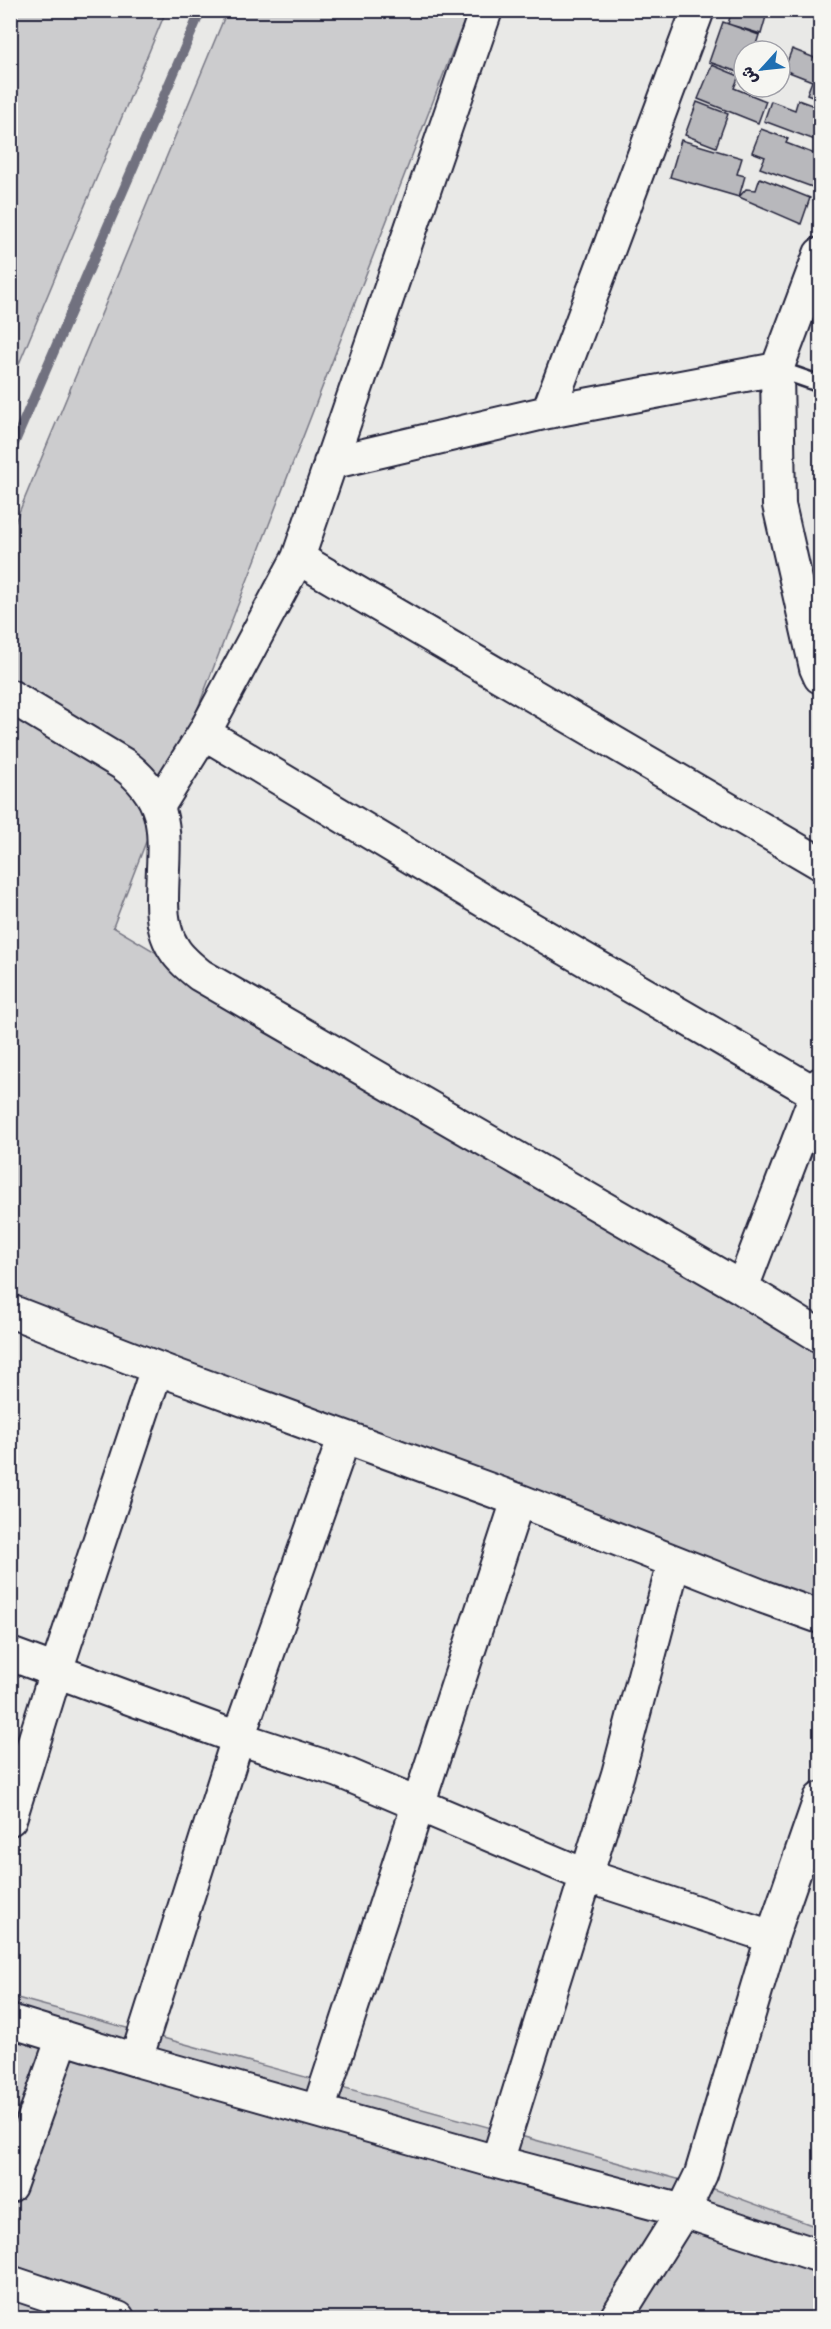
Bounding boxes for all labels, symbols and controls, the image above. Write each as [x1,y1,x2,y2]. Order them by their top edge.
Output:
north arrow [732,39,792,99]
text: ش [736,63,762,88]

